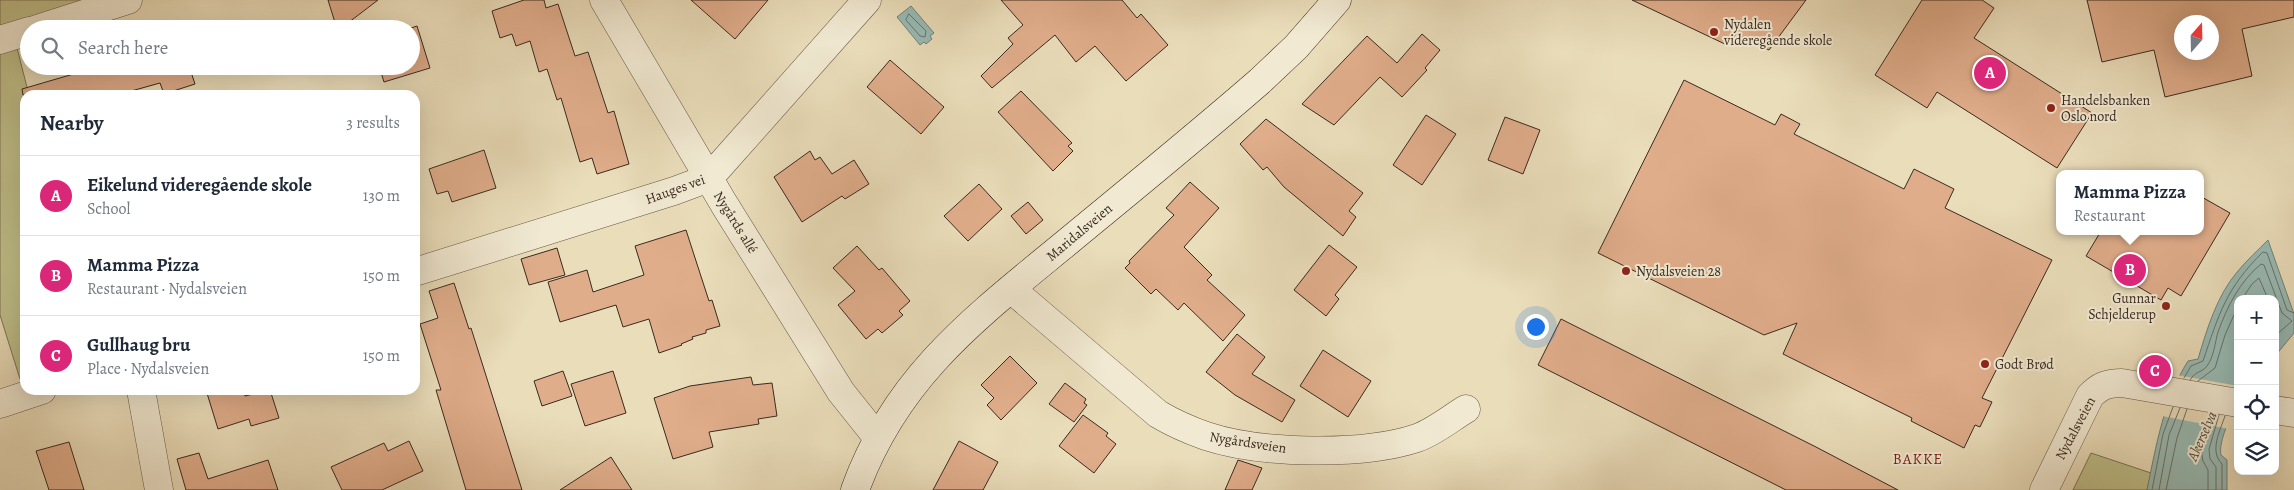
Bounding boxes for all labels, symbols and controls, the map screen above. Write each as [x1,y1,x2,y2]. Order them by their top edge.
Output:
place label: Nydalen videregående skole [1723,15,1832,50]
north arrow [2174,15,2219,60]
search box [20,20,420,75]
marker: Nydalen videregående skole [1708,26,1720,38]
icon: search [38,34,66,62]
text: Search here [78,35,168,61]
pin: A [1974,54,2006,92]
place label: Handelsbanken Oslo nord [2061,91,2151,126]
marker: Handelsbanken Oslo nord [2045,102,2057,114]
text: Nearby [40,109,103,137]
text: 3 results [346,112,400,134]
street label: Hauges vei [643,170,708,209]
popup [2056,170,2204,235]
text: Eikelund videregående skole [87,172,312,198]
text: Mamma Pizza [2074,179,2186,205]
text: A [51,185,61,207]
text: 130 m [363,185,400,207]
street label: Nygårds allé [709,188,762,257]
text: School [87,198,130,220]
street label: Maridalsveien [1042,199,1117,266]
text: Restaurant [2074,205,2146,227]
pin: B [2114,251,2146,289]
text: Mamma Pizza [87,252,199,278]
place label: Nydalsveien 28 [1636,262,1721,281]
text: B [51,265,61,287]
text: 150 m [363,265,400,287]
marker: Nydalsveien 28 [1620,265,1632,277]
text: Restaurant · Nydalsveien [87,278,247,300]
place label: Gunnar Schjelderup [2088,289,2157,324]
map controls [2234,295,2279,475]
button: + [2234,295,2279,340]
marker: Gunnar Schjelderup [2160,300,2172,312]
your location [1523,314,1549,340]
text: Gullhaug bru [87,332,190,358]
button: − [2234,340,2279,385]
text: C [51,345,61,367]
text: 150 m [363,345,400,367]
pin: C [2139,352,2171,390]
place label: Godt Brød [1995,355,2054,374]
text: Place · Nydalsveien [87,358,209,380]
marker: Godt Brød [1979,358,1991,370]
button: locate [2234,385,2279,430]
street label: Nydalsveien [2051,393,2100,463]
water label: Akerselva [2182,408,2222,465]
street label: Nygårdsveien [1208,427,1288,458]
button: layers [2234,430,2279,475]
district label: BAKKE [1893,449,1943,469]

